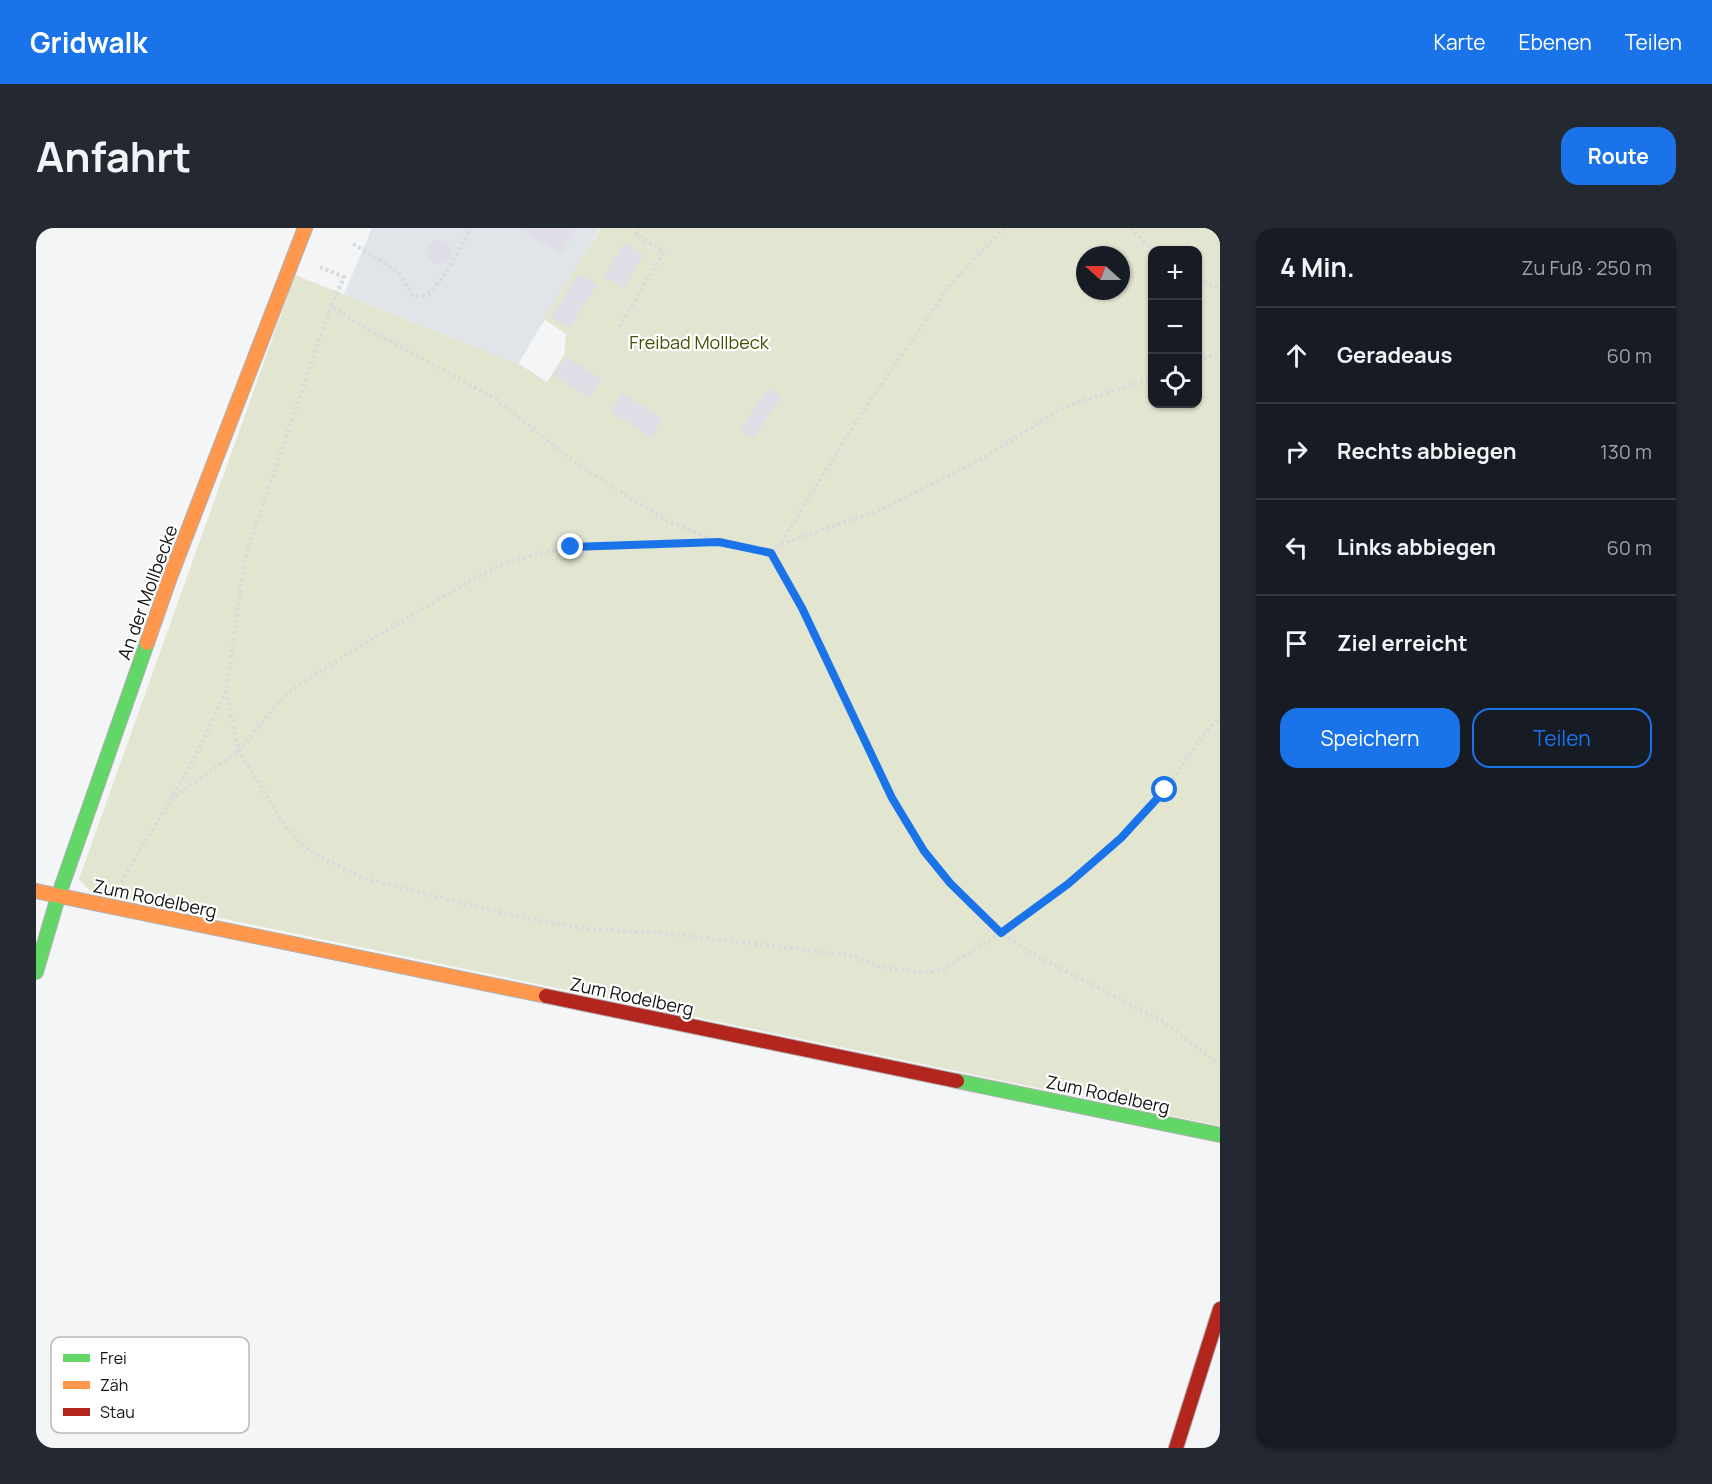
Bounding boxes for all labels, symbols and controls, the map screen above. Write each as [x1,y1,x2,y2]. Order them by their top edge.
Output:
text: Gridwalk [30,23,147,61]
text: Karte [1433,28,1485,56]
text: Ebenen [1518,28,1592,56]
text: Teilen [1625,28,1682,56]
text: Anfahrt [36,127,191,185]
button: Route [1561,127,1676,185]
north arrow [1076,246,1130,300]
map controls [1148,246,1202,408]
button: + [1148,246,1202,300]
text: 4 Min. [1280,249,1355,285]
text: Zu Fuß · 250 m [1521,254,1652,281]
button: − [1148,300,1202,354]
park label: Freibad Mollbeck [629,330,770,354]
icon: ahead [1280,339,1313,372]
text: Geradeaus [1337,340,1452,370]
text: 60 m [1606,342,1652,369]
button: locate [1148,354,1202,408]
icon: right [1280,435,1313,468]
text: Rechts abbiegen [1337,436,1516,466]
text: 130 m [1600,438,1652,465]
street label: An der Mollbecke [112,521,182,663]
icon: left [1280,531,1313,564]
text: Links abbiegen [1337,532,1496,562]
route end [557,533,583,559]
text: 60 m [1606,534,1652,561]
icon: arrive [1280,627,1313,660]
text: Ziel erreicht [1337,628,1468,658]
button: Speichern [1280,708,1460,768]
button: Teilen [1472,708,1652,768]
route start [1151,776,1177,802]
street label: Zum Rodelberg [91,873,219,923]
street label: Zum Rodelberg [568,971,696,1021]
street label: Zum Rodelberg [1044,1069,1172,1119]
legend [51,1337,249,1433]
text: Frei [100,1347,127,1369]
text: Zäh [100,1374,128,1396]
text: Stau [100,1401,135,1423]

